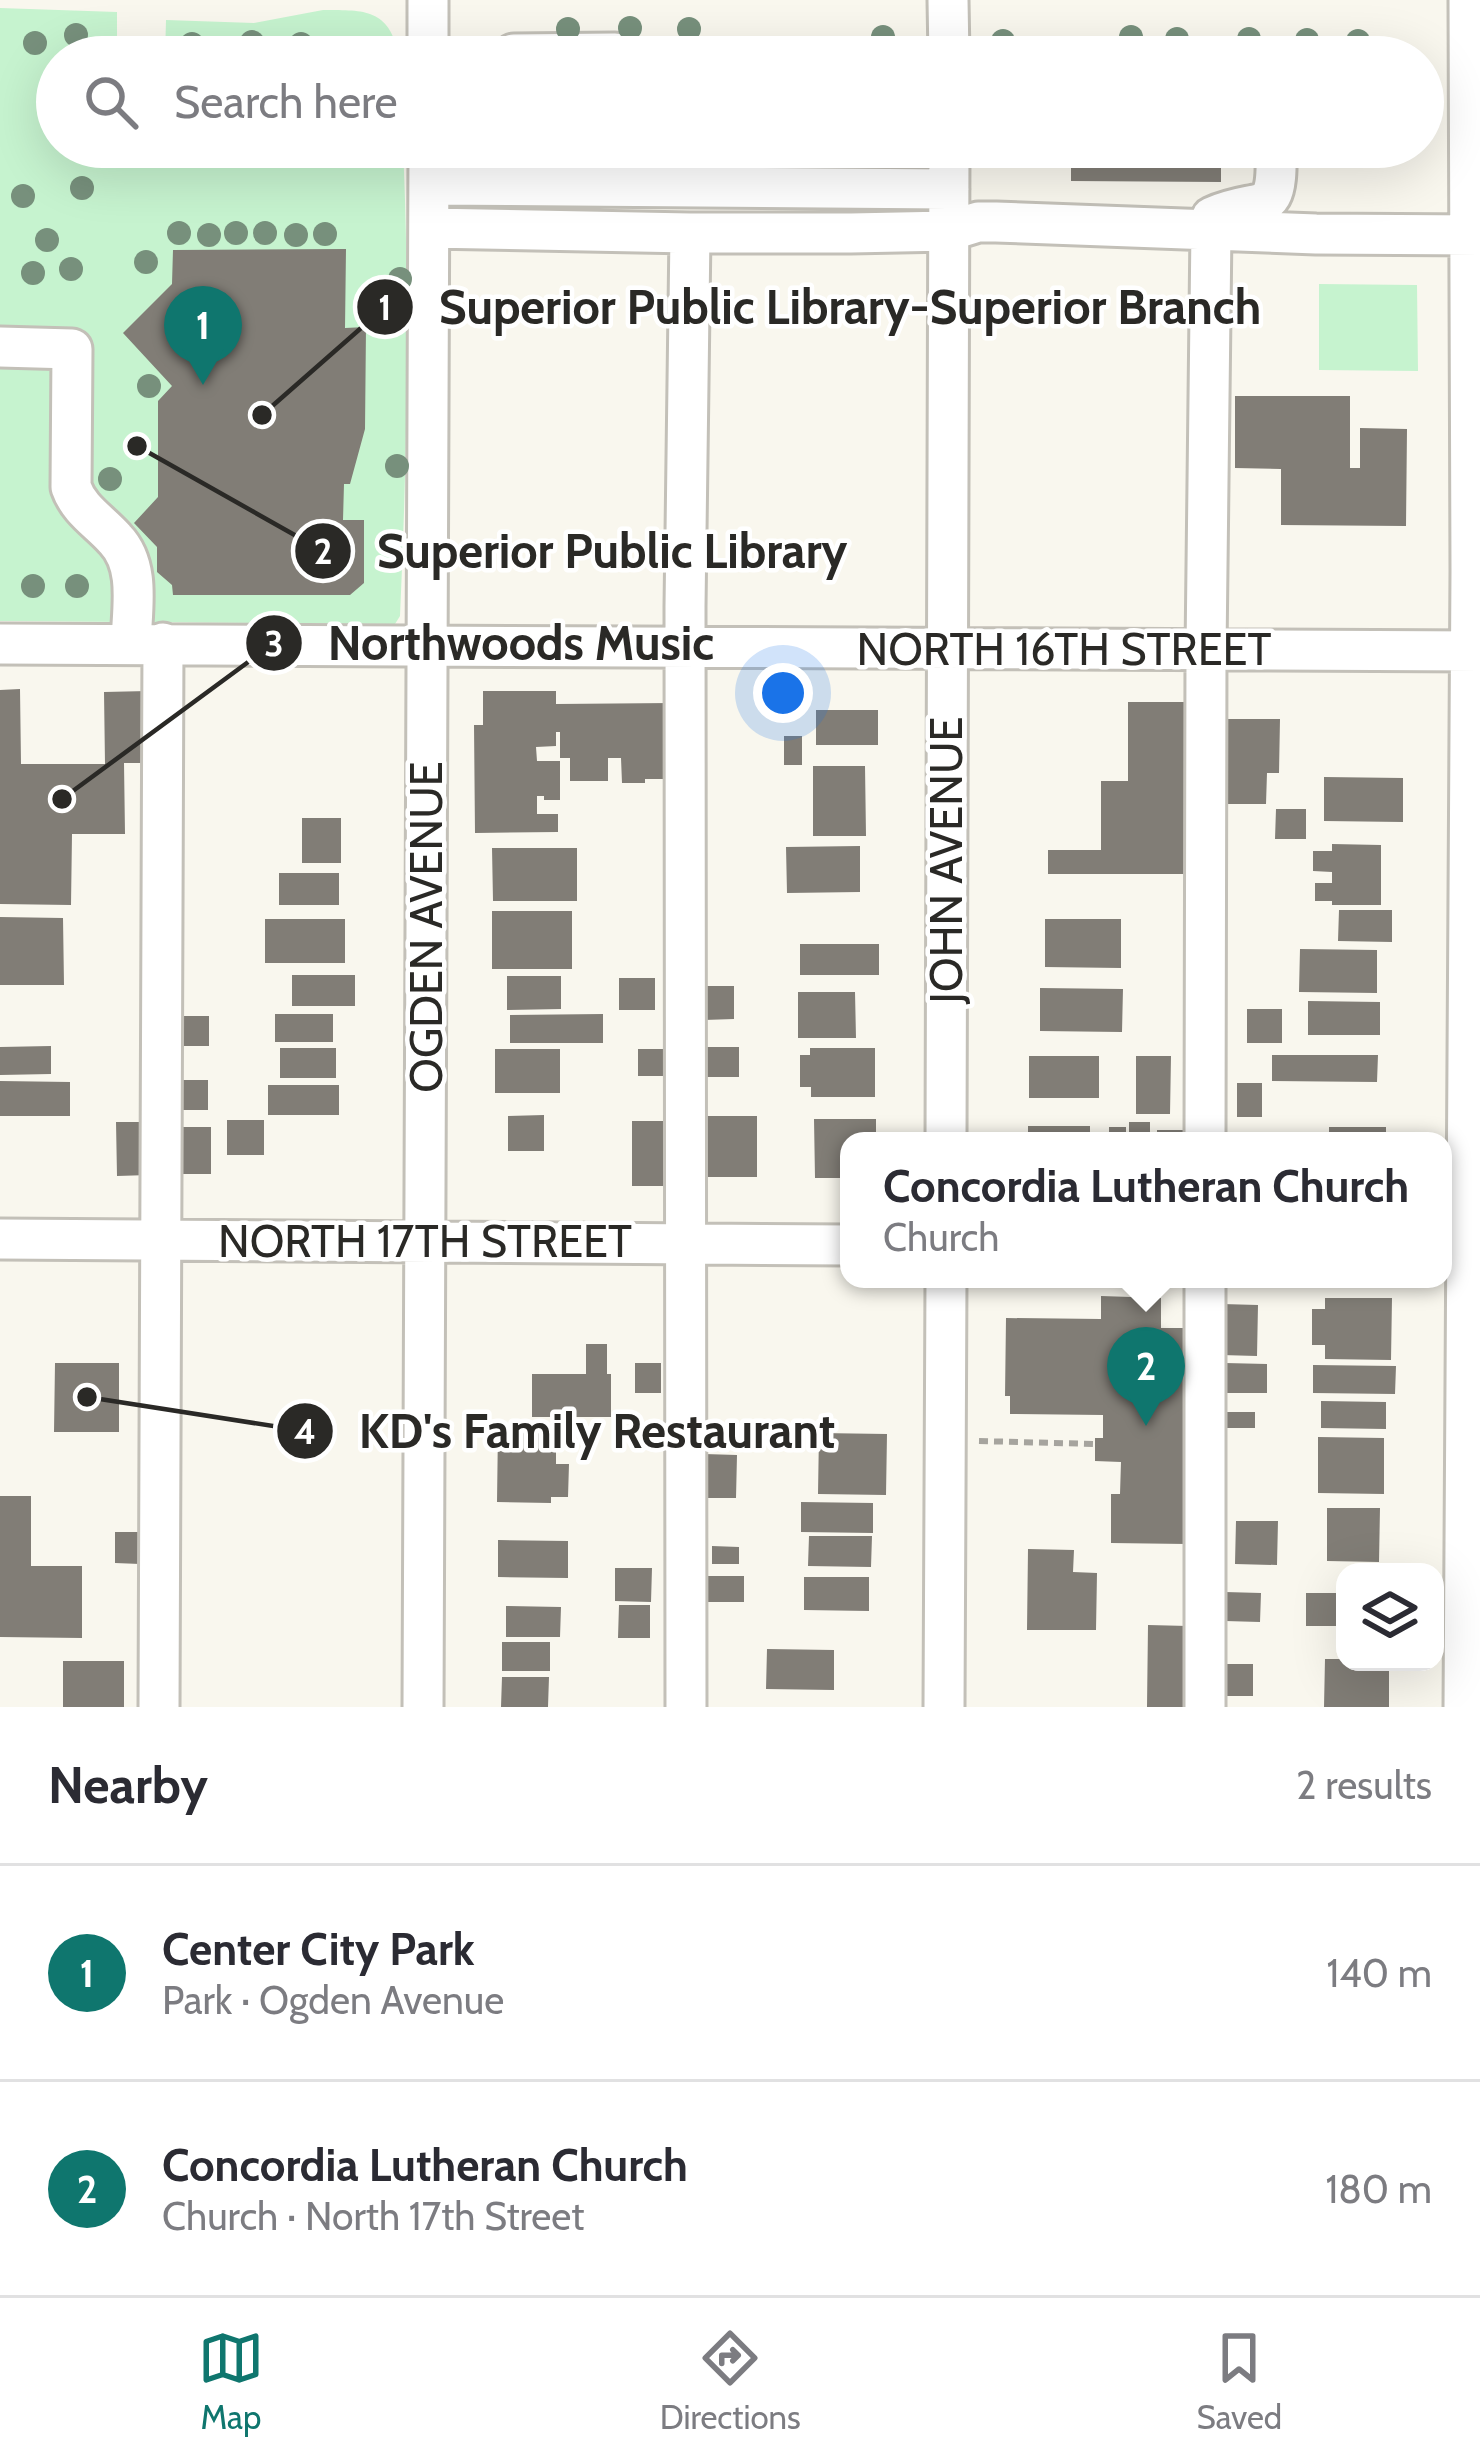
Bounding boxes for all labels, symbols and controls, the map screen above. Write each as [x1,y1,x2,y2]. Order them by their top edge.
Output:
search box [36,36,1444,168]
icon: search [78,69,144,135]
text: Search here [174,75,398,129]
callout: Superior Public Library-Superior Branch [355,265,1285,349]
text: Superior Public Library-Superior Branch [439,278,1261,336]
text: 1 [378,285,392,329]
pin: 1 [164,286,242,385]
callout: Superior Public Library [293,509,871,593]
text: Superior Public Library [377,522,848,580]
text: 2 [313,529,333,573]
callout: Northwoods Music [244,601,738,685]
text: Northwoods Music [328,614,714,672]
text: 3 [264,621,284,665]
street label: NORTH 16TH STREET [857,622,1272,676]
your location [753,663,813,723]
street label: JOHN AVENUE [919,717,973,1004]
street label: OGDEN AVENUE [399,761,453,1093]
popup [840,1132,1452,1288]
text: Concordia Lutheran Church [883,1159,1409,1213]
text: Church [883,1213,999,1261]
street label: NORTH 17TH STREET [218,1214,632,1268]
pin: 2 [1107,1327,1185,1426]
callout: KD's Family Restaurant [275,1389,860,1473]
text: KD's Family Restaurant [359,1402,835,1460]
text: 4 [294,1409,316,1453]
map controls [1336,1563,1444,1671]
button: layers [1336,1563,1444,1671]
text: Nearby [48,1754,208,1816]
text: 2 results [1296,1761,1432,1809]
text: Center City Park [162,1922,475,1976]
text: 1 [80,1949,94,1997]
text: 140 m [1327,1949,1432,1997]
text: Park · Ogden Avenue [162,1976,504,2024]
text: Concordia Lutheran Church [162,2138,688,2192]
text: 2 [77,2165,97,2213]
text: 180 m [1325,2165,1432,2213]
text: Church · North 17th Street [162,2192,584,2240]
tab: Map [198,2325,264,2437]
tab: Directions [660,2325,801,2437]
tab: Saved [1196,2325,1282,2437]

